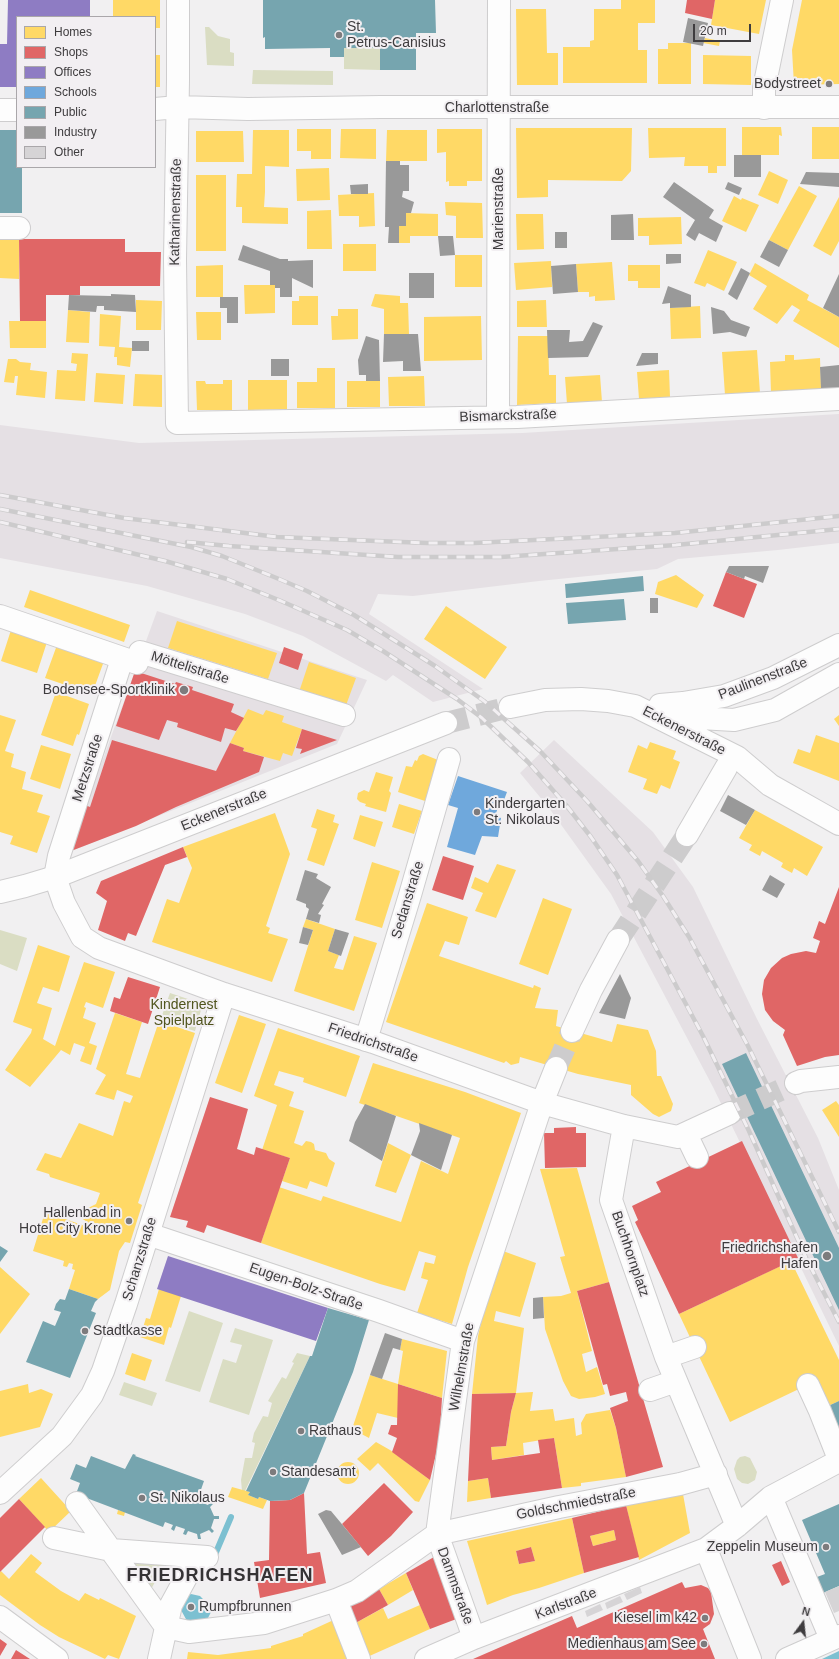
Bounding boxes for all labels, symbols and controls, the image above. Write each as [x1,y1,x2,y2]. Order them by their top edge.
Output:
legend [16,16,156,168]
scale bar [695,16,753,42]
place label: St. Petrus-Canisius [347,19,446,52]
text: 20 m [700,24,727,38]
text: Homes [54,25,92,39]
marker: St. Petrus-Canisius [334,30,344,40]
text: Shops [54,45,88,59]
text: Offices [54,65,91,79]
place label: Bodystreet [754,76,821,92]
marker: Bodystreet [824,79,834,89]
text: Schools [54,85,97,99]
street label: Charlottenstraße [445,100,549,116]
text: Public [54,105,87,119]
text: Industry [54,125,97,139]
text: Other [54,145,84,159]
street label: Katharinenstraße [167,158,185,266]
street label: Marienstraße [491,168,507,250]
street label: Bismarckstraße [459,406,557,426]
street label: Möttelistraße [149,648,231,688]
street label: Paulinenstraße [716,654,810,704]
place label: Bodensee-Sportklinik [43,682,175,698]
marker: Bodensee-Sportklinik [178,684,190,696]
street label: Eckenerstraße [640,703,728,759]
street label: Metzstraße [69,732,107,804]
street label: Eckenerstraße [179,785,269,835]
place label: Kindergarten St. Nikolaus [485,796,565,828]
marker: Kindergarten St. Nikolaus [472,807,482,817]
street label: Sedanstraße [388,859,428,941]
park label: Kindernest Spielplatz [151,997,217,1030]
street label: Friedrichstraße [326,1020,420,1066]
place label: Hallenbad in Hotel City Krone [19,1205,121,1238]
street label: Buchhornplatz [607,1209,653,1299]
street label: Schanzstraße [119,1215,161,1303]
marker: Hallenbad in Hotel City Krone [124,1216,134,1226]
place label: Friedrichshafen Hafen [722,1240,818,1272]
marker: Friedrichshafen Hafen [821,1250,833,1262]
street label: Eugen-Bolz-Straße [247,1260,365,1314]
street label: Wilhelmstraße [446,1321,478,1413]
place label: Stadtkasse [93,1323,162,1339]
marker: Stadtkasse [80,1326,90,1336]
place label: Rathaus [309,1423,361,1439]
marker: Rathaus [296,1426,306,1436]
place label: Standesamt [281,1464,356,1480]
marker: Standesamt [268,1467,278,1477]
street label: Goldschmiedstraße [515,1484,637,1524]
place label: St. Nikolaus [150,1490,225,1506]
marker: St. Nikolaus [137,1493,147,1503]
place label: Zeppelin Museum [707,1539,818,1555]
marker: Zeppelin Museum [821,1542,831,1552]
street label: Dammstraße [433,1545,477,1627]
district label: FRIEDRICHSHAFEN [126,1565,314,1587]
street label: Karlstraße [533,1585,599,1623]
place label: Rumpfbrunnen [199,1599,292,1615]
marker: Rumpfbrunnen [186,1602,196,1612]
north arrow [783,1603,823,1643]
text: N [801,1605,811,1618]
place label: Kiesel im k42 [614,1610,697,1626]
marker: Kiesel im k42 [700,1613,710,1623]
place label: Medienhaus am See [568,1636,696,1652]
marker: Medienhaus am See [699,1639,709,1649]

